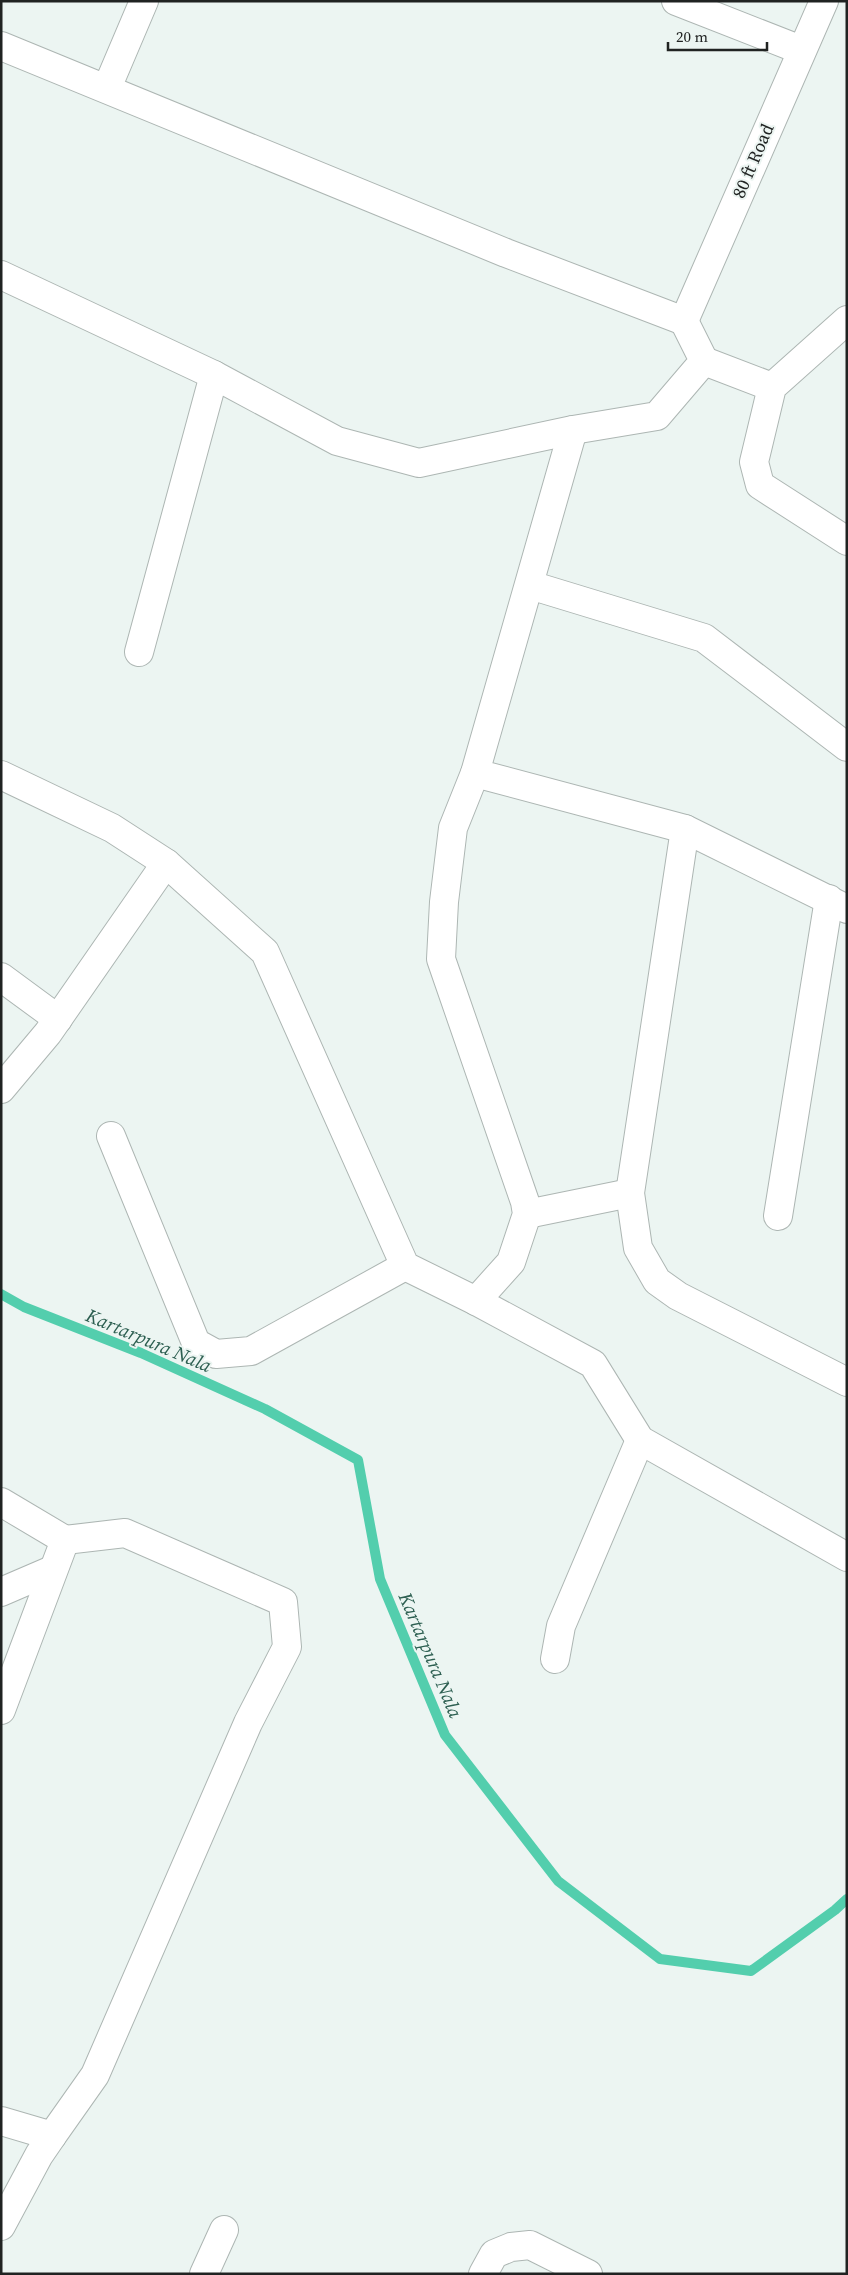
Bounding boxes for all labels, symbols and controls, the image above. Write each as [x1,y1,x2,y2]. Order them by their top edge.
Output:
scale bar [668,20,767,52]
text: 20 m [676,26,708,47]
street label: 80 ft Road [726,120,779,202]
water label: Kartarpura Nala [81,1301,216,1378]
water label: Kartarpura Nala [392,1587,469,1722]

